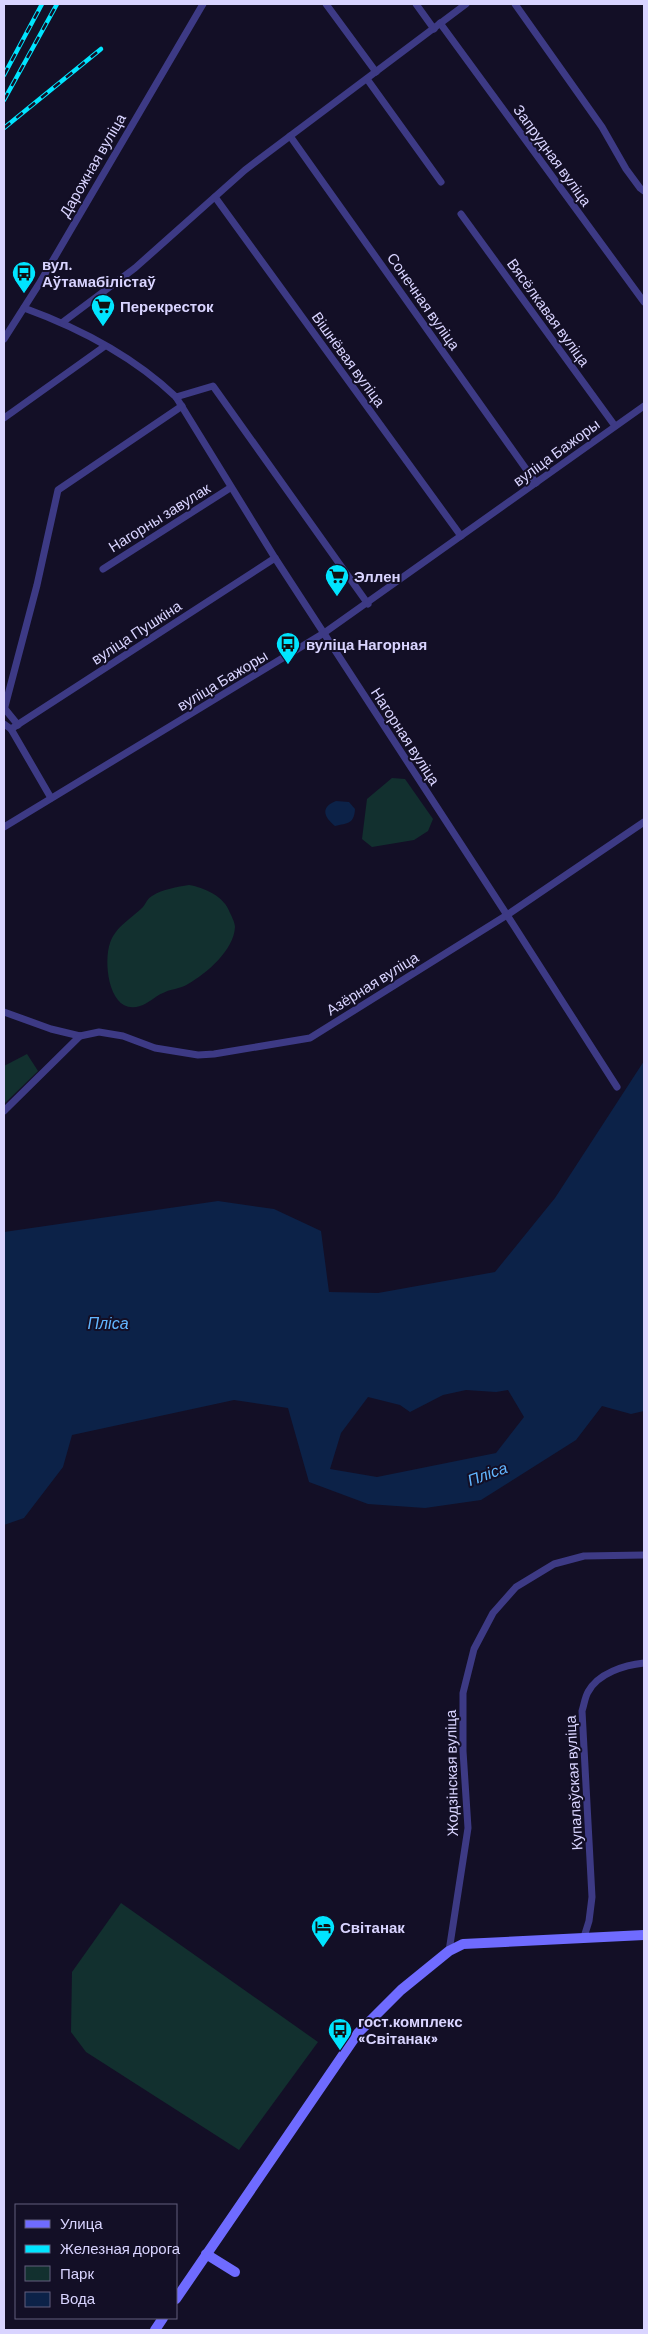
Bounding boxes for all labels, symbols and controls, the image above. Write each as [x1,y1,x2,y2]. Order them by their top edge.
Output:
street label: Запрудная вуліца [510,101,596,210]
street label: Дарожная вуліца [55,109,129,220]
street label: Сонечная вуліца [384,249,465,354]
place label: вул. Аўтамабілістаў [42,255,156,290]
street label: Вясёлкавая вуліца [504,255,595,370]
bus stop icon: вул. Аўтамабілістаў [11,260,37,294]
supermarket icon: Перекресток [90,293,116,327]
place label: Перекресток [120,297,214,315]
street label: Вішнёвая вуліца [308,308,390,411]
street label: вуліца Бажоры [509,415,603,489]
street label: Нагорны завулак [105,478,214,556]
supermarket icon: Эллен [324,563,350,597]
place label: Эллен [354,567,401,585]
street label: вуліца Пушкіна [88,596,185,668]
bus stop icon: вуліца Нагорная [275,631,301,665]
place label: вуліца Нагорная [306,635,427,653]
street label: вуліца Бажоры [173,646,271,714]
street label: Нагорная вуліца [368,684,445,789]
street label: Азёрная вуліца [323,947,422,1018]
water label: Пліса [87,1313,129,1332]
water label: Пліса [464,1457,510,1489]
street label: Жодзінская вуліца [441,1709,461,1836]
street label: Купалаўская вуліца [560,1714,586,1851]
hotel icon: Світанак [310,1914,336,1948]
place label: Світанак [340,1918,405,1936]
place label: гост.комплекс «Світанак» [358,2012,463,2047]
bus stop icon: гост.комплекс «Світанак» [327,2017,353,2051]
legend [15,2204,178,2319]
text: Улица [60,2214,103,2232]
text: Железная дорога [60,2239,181,2257]
text: Парк [60,2264,94,2282]
text: Вода [60,2289,96,2307]

